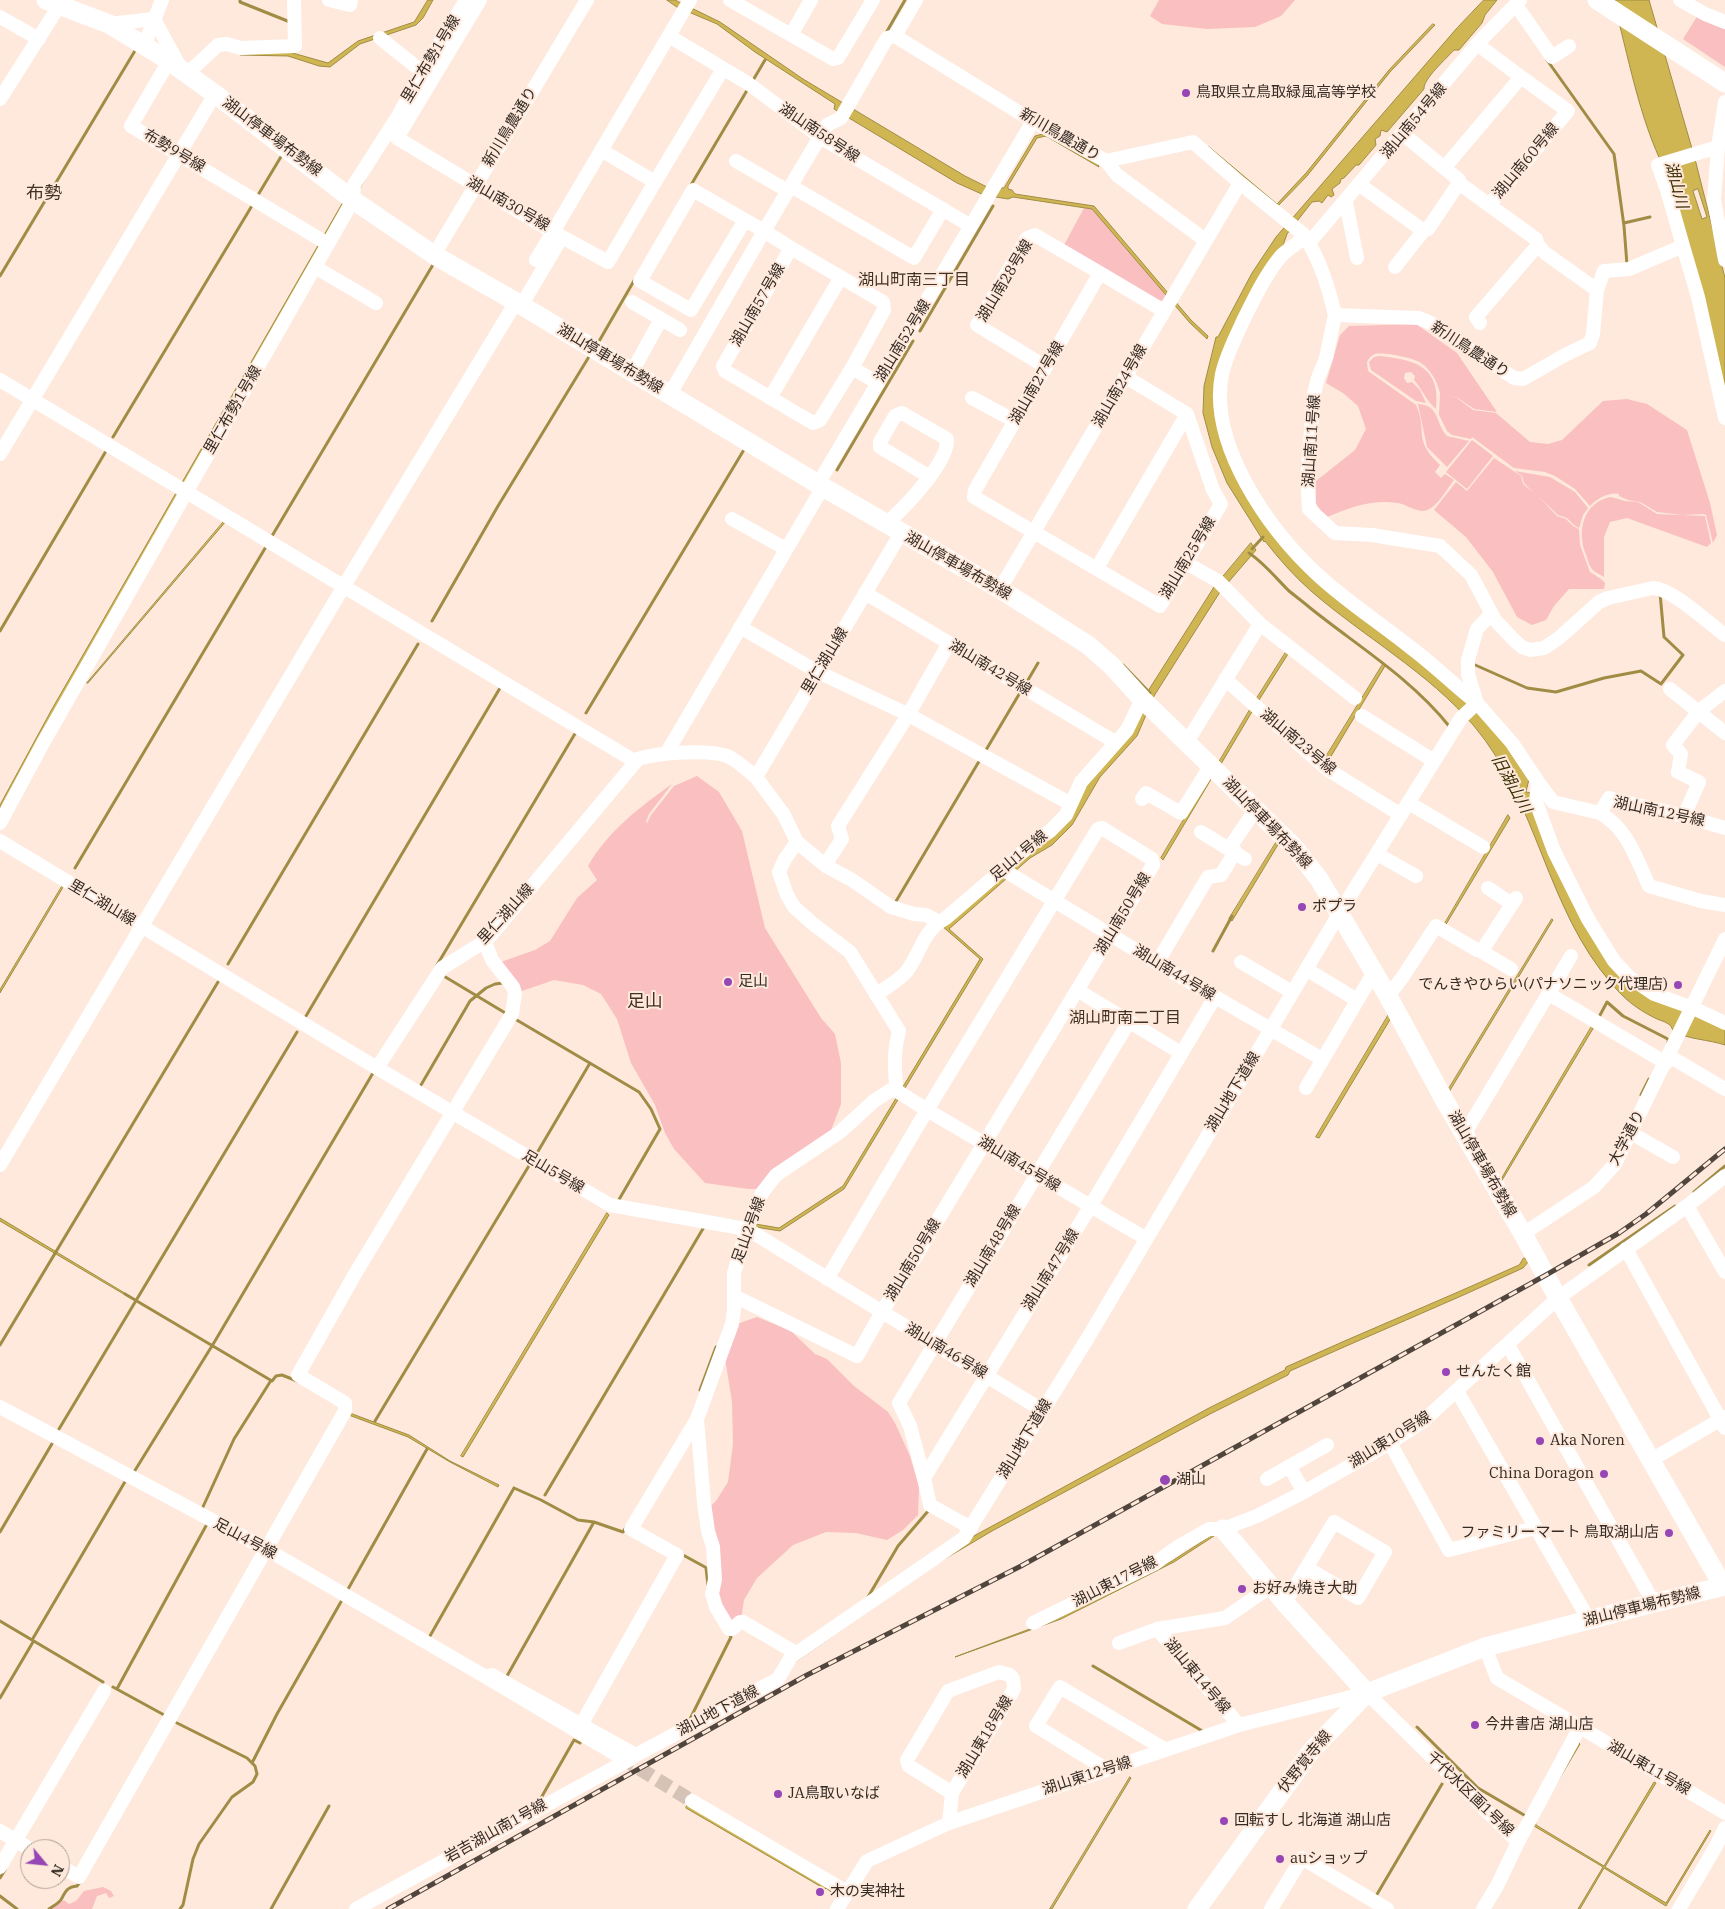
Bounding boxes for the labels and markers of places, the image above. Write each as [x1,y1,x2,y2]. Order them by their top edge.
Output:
place label: 鳥取県立鳥取緑風高等学校 [1196,84,1376,102]
marker: 鳥取県立鳥取緑風高等学校 [1180,87,1192,99]
place label: ポプラ [1312,898,1357,916]
marker: ポプラ [1296,901,1308,913]
place label: 足山 [738,973,768,991]
marker: 足山 [722,976,734,988]
place label: でんきやひらい(パナソニック代理店) [1418,976,1668,994]
marker: でんきやひらい(パナソニック代理店) [1672,979,1684,991]
place label: せんたく館 [1456,1363,1531,1381]
marker: せんたく館 [1440,1366,1452,1378]
place label: Aka Noren [1550,1432,1625,1450]
marker: Aka Noren [1534,1435,1546,1447]
place label: China Doragon [1489,1465,1594,1483]
marker: China Doragon [1598,1468,1610,1480]
place label: 湖山 [1176,1471,1206,1489]
marker: 湖山 [1158,1473,1172,1487]
place label: ファミリーマート 鳥取湖山店 [1461,1524,1659,1542]
marker: ファミリーマート 鳥取湖山店 [1663,1527,1675,1539]
place label: お好み焼き大助 [1252,1580,1357,1598]
marker: お好み焼き大助 [1236,1583,1248,1595]
place label: 今井書店 湖山店 [1485,1716,1593,1734]
marker: 今井書店 湖山店 [1469,1719,1481,1731]
place label: JA鳥取いなば [788,1785,880,1803]
marker: JA鳥取いなば [772,1788,784,1800]
place label: 回転すし 北海道 湖山店 [1234,1812,1391,1830]
marker: 回転すし 北海道 湖山店 [1218,1815,1230,1827]
place label: auショップ [1290,1850,1367,1868]
marker: auショップ [1274,1853,1286,1865]
place label: 木の実神社 [830,1883,905,1901]
marker: 木の実神社 [814,1886,826,1898]

